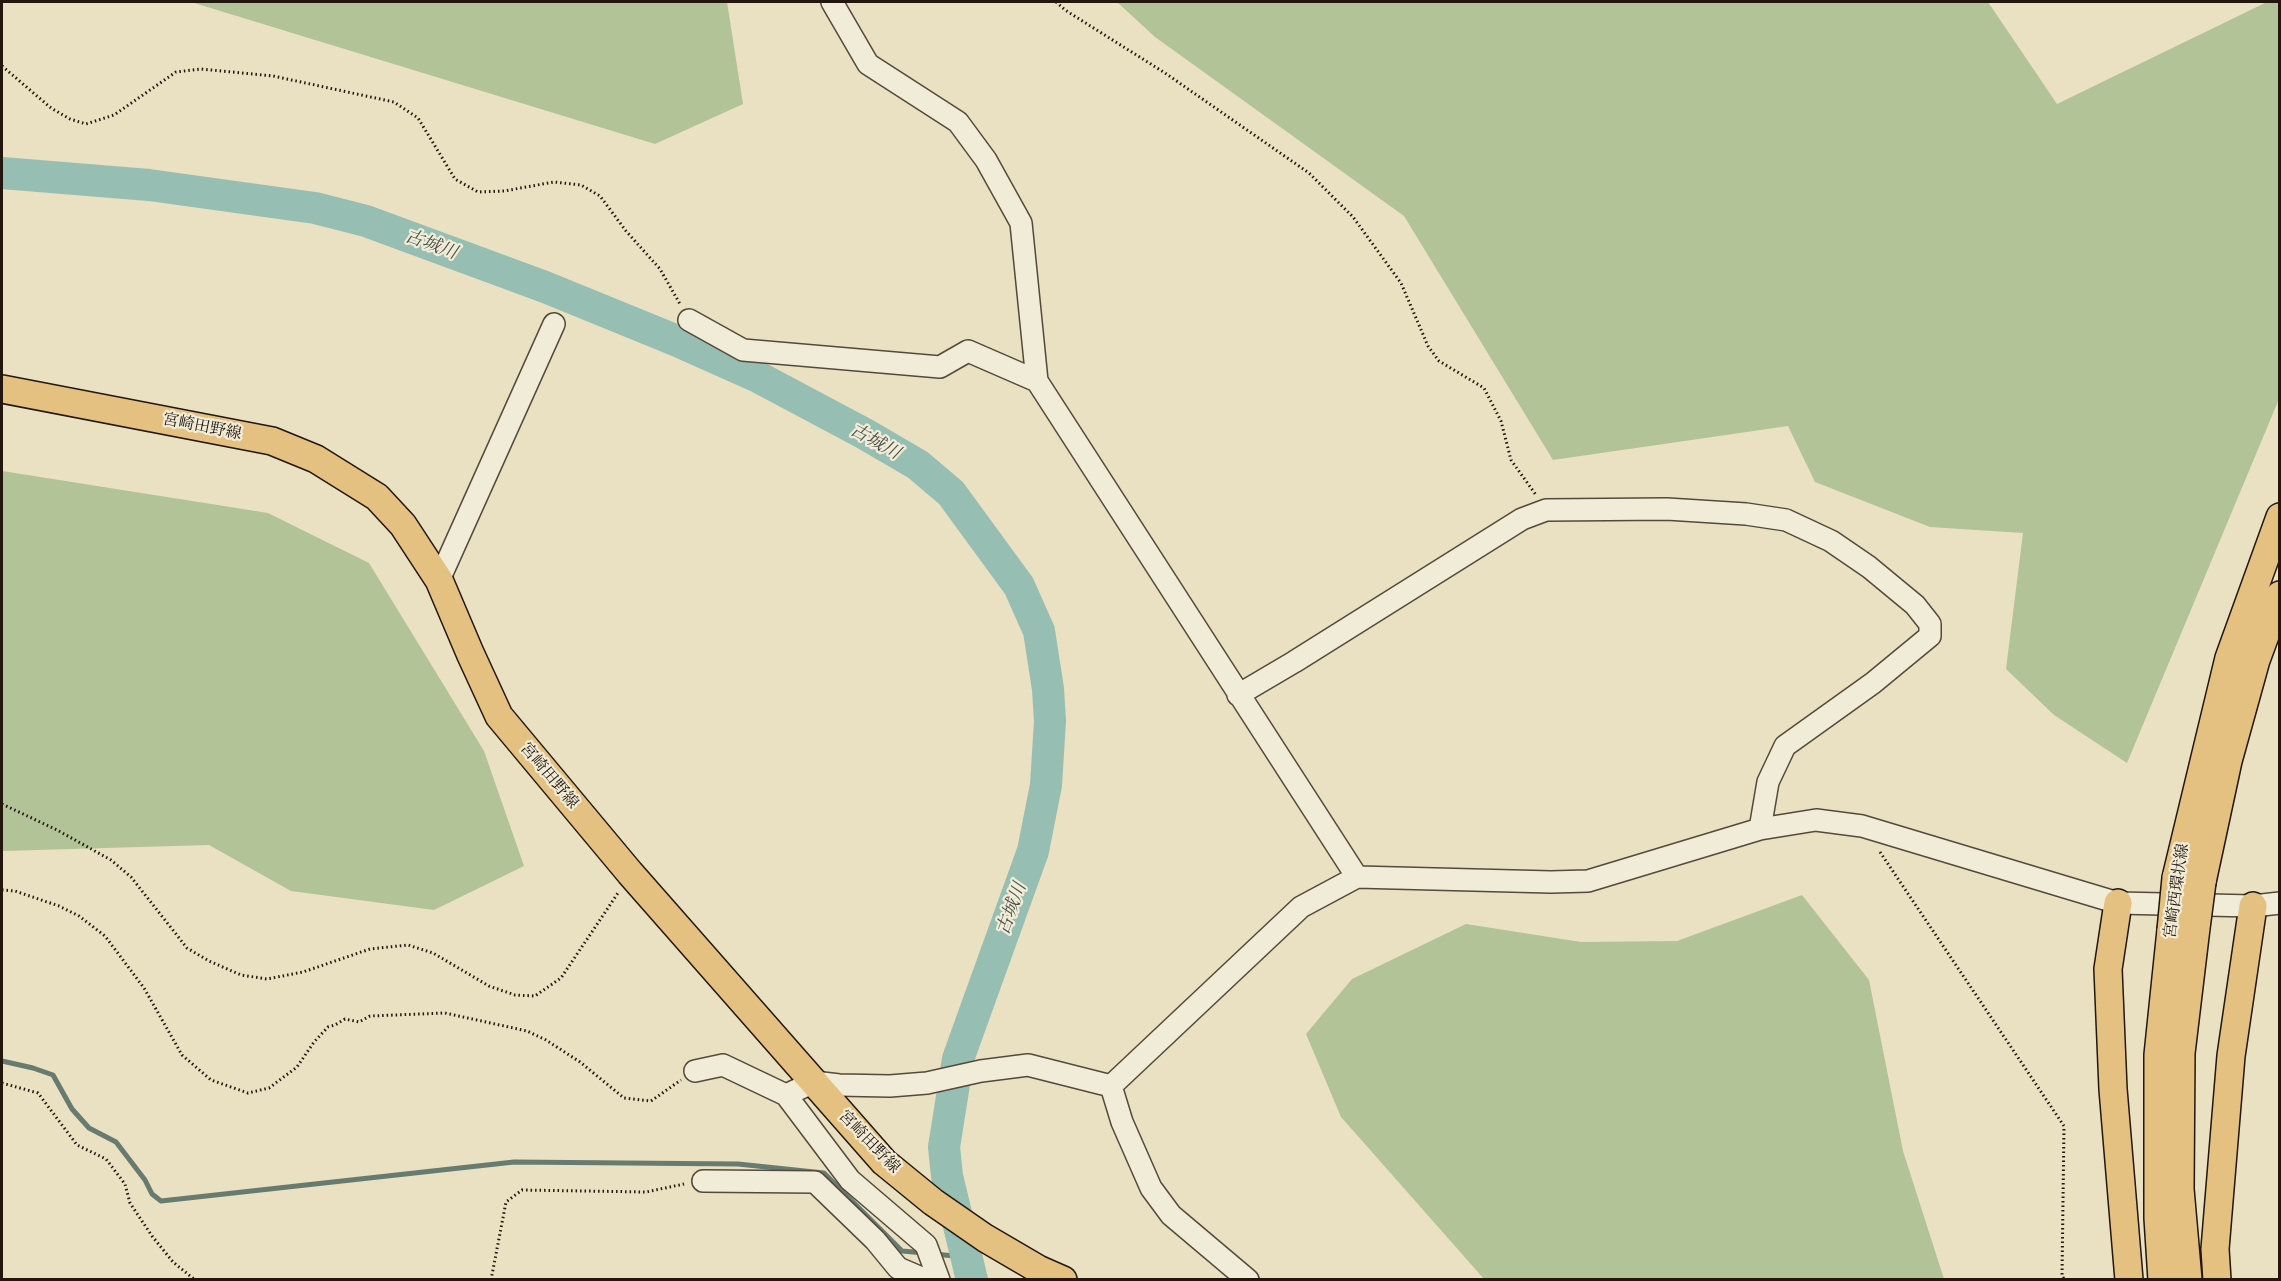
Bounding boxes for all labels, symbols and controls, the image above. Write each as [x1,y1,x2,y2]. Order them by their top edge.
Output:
water label: 古城川 [402,226,460,264]
street label: 宮崎田野線 [161,410,243,444]
water label: 古城川 [846,419,904,465]
street label: 宮崎田野線 [516,739,582,813]
street label: 宮崎西環状線 [2161,842,2193,940]
water label: 古城川 [993,880,1031,938]
street label: 宮崎田野線 [834,1107,904,1177]

